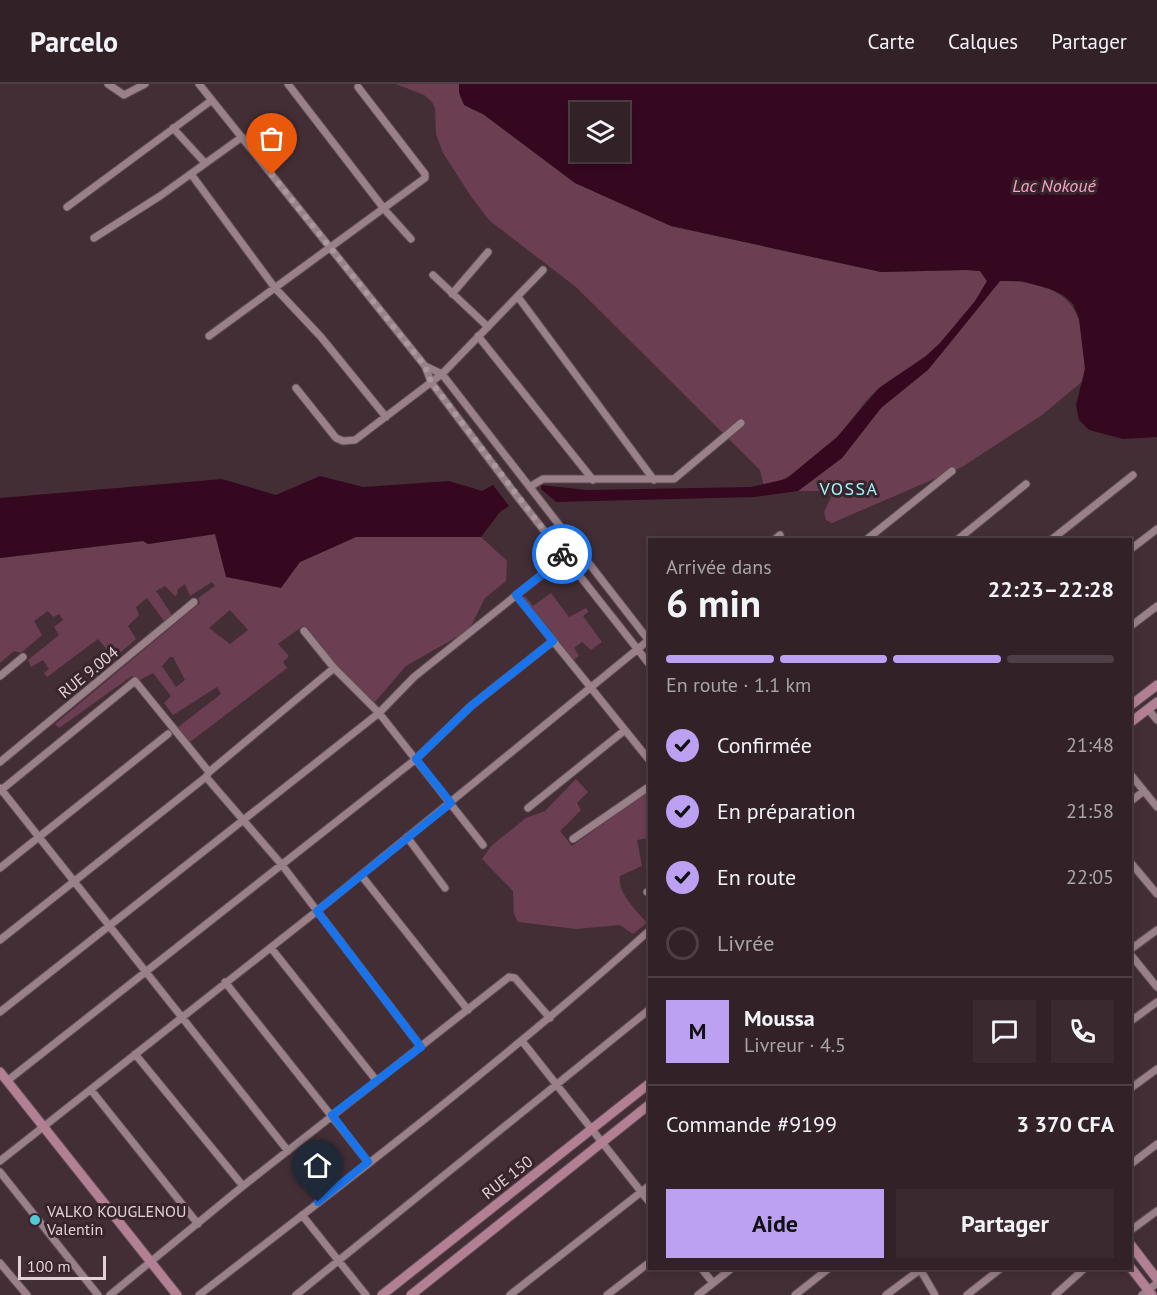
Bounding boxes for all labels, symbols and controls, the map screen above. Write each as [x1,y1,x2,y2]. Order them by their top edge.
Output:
text: Parcelo [30,23,118,60]
text: Carte [868,28,915,55]
text: Calques [948,28,1018,55]
text: Partager [1051,28,1127,55]
map controls [570,102,630,162]
button: layers [570,102,630,162]
pin [246,113,297,175]
icon: bag [255,122,288,155]
water label: Lac Nokoué [1012,174,1096,197]
district label: VOSSA [818,477,879,500]
courier [532,524,592,584]
icon: bike [546,538,579,571]
text: Arrivée dans [666,554,772,580]
text: 22:23–22:28 [988,575,1114,603]
text: 6 min [666,577,761,628]
street label: RUE 9.004 [54,642,122,702]
text: En route · 1.1 km [666,672,811,698]
icon: check [666,729,699,762]
text: Confirmée [717,731,812,759]
text: 21:48 [1066,732,1114,758]
icon: check [666,795,699,828]
text: En préparation [717,797,856,825]
text: 21:58 [1066,798,1114,824]
icon: check [666,861,699,894]
text: En route [717,863,796,891]
text: 22:05 [1066,864,1114,890]
text: Livrée [717,929,774,957]
button: chat [973,1000,1036,1063]
button: phone [1051,1000,1114,1063]
text: Moussa [744,1004,815,1032]
text: M [689,1017,706,1045]
text: Livreur · 4.5 [744,1032,846,1058]
text: Commande #9199 [666,1110,837,1138]
text: 3 370 CFA [1016,1110,1114,1138]
pin [292,1140,343,1202]
icon: home [301,1149,334,1182]
street label: RUE 150 [478,1151,537,1203]
button: Aide [666,1189,884,1258]
button: Partager [896,1189,1114,1258]
place label: VALKO KOUGLENOU Valentin [46,1201,186,1239]
marker: VALKO KOUGLENOU Valentin [28,1213,42,1227]
scale bar [18,1253,106,1280]
text: 100 m [27,1256,70,1276]

